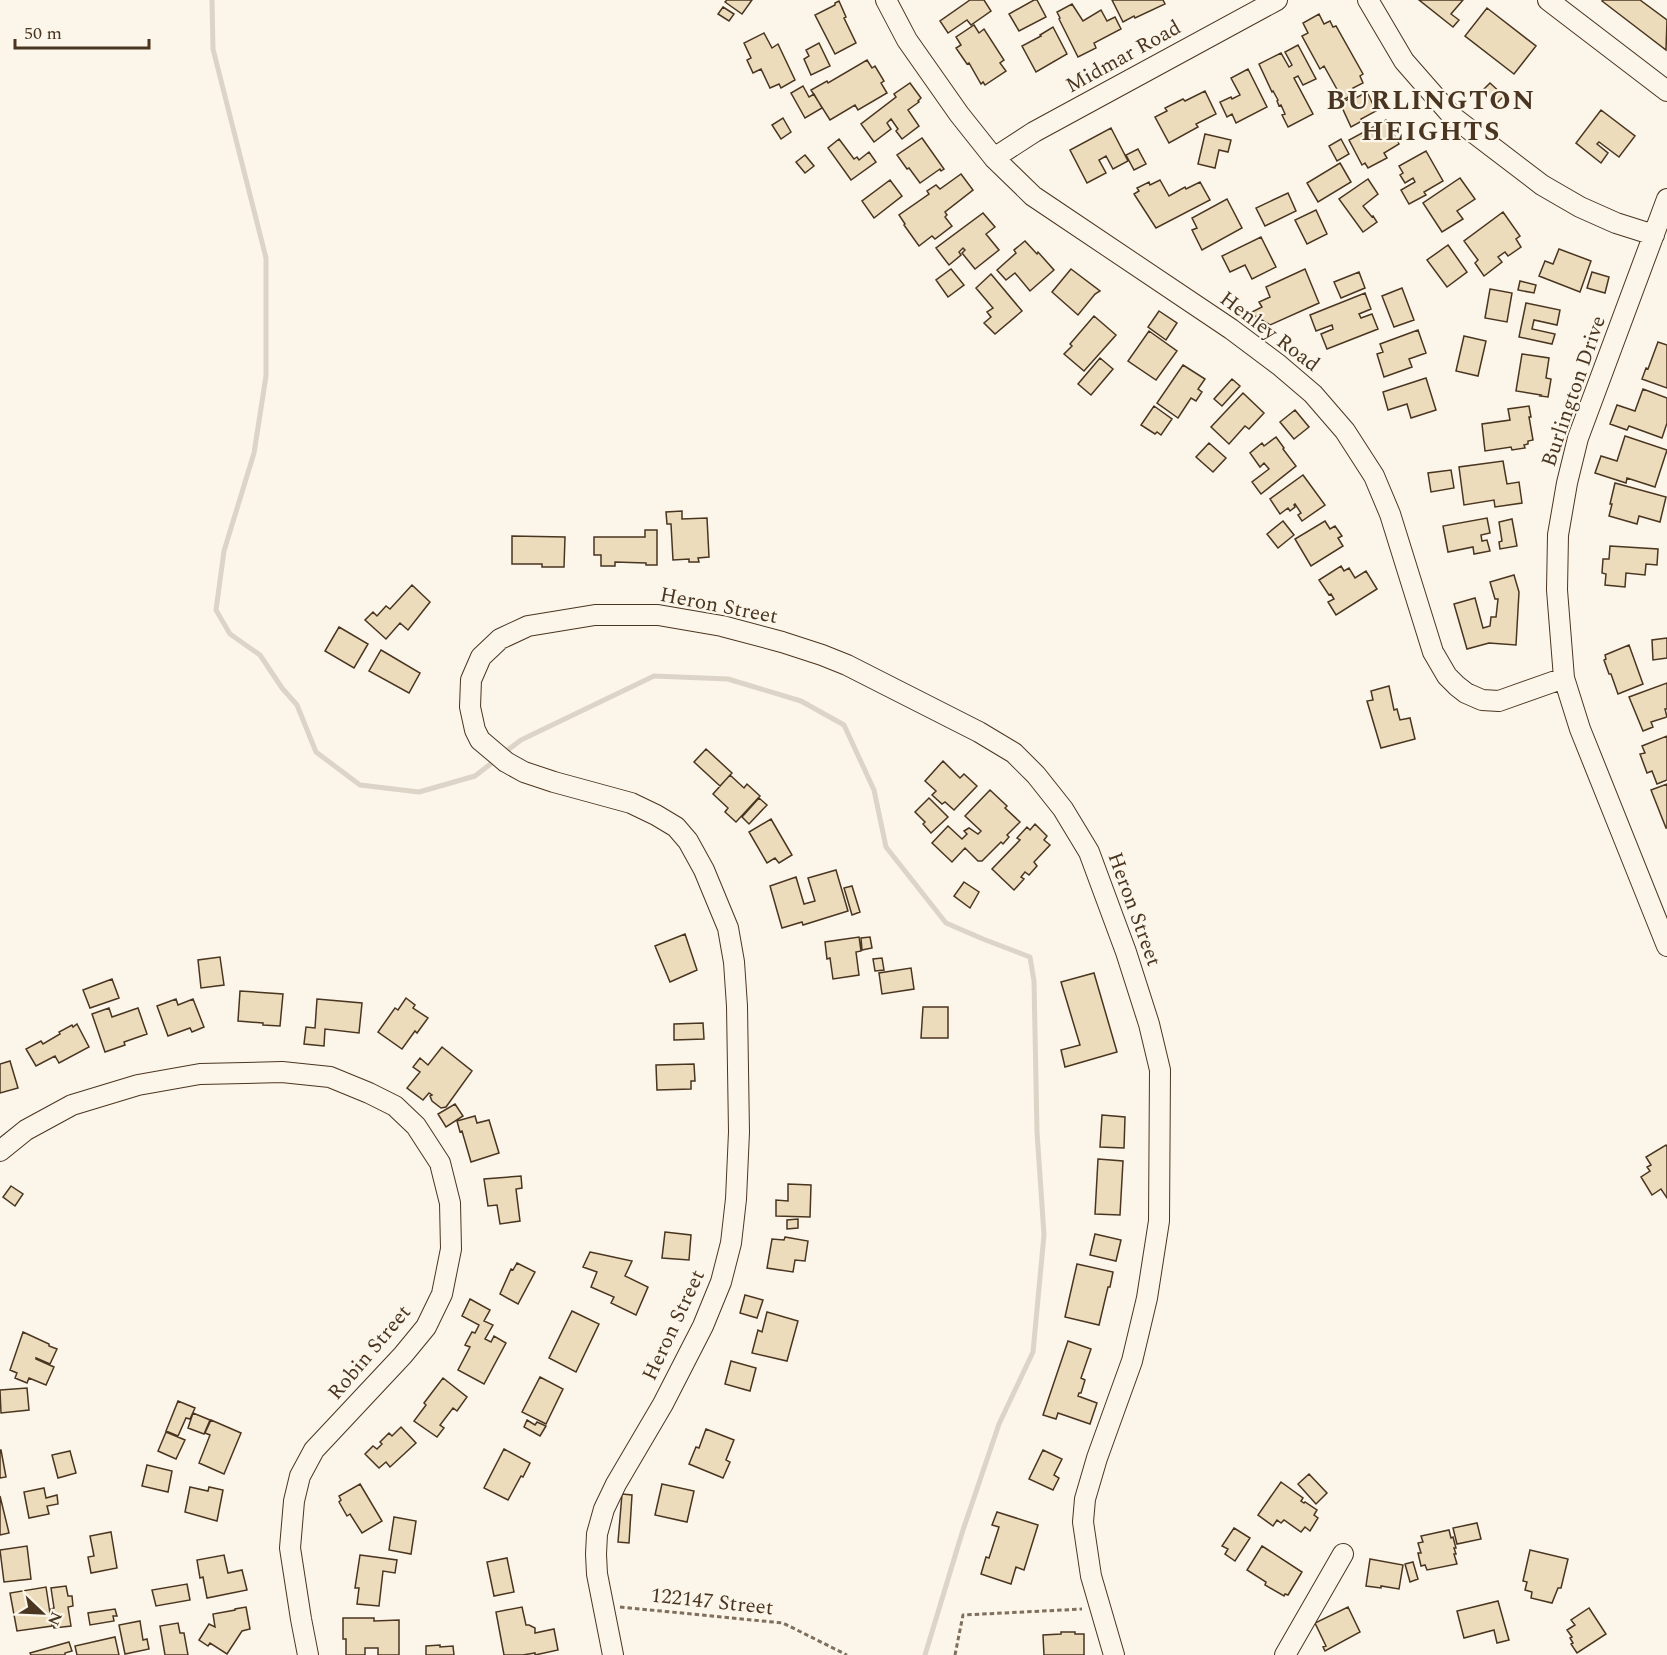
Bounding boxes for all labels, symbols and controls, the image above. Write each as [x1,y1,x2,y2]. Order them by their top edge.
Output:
scale bar [15,12,148,50]
street label: Midmar Road [1060,12,1187,102]
text: 50 m [24,20,62,47]
district label: BURLINGTON HEIGHTS [1326,80,1536,153]
street label: Henley Road [1212,283,1326,380]
street label: Burlington Drive [1533,311,1615,471]
street label: Heron Street [657,579,780,633]
street label: Heron Street [1099,848,1170,971]
street label: Heron Street [634,1265,714,1386]
street label: Robin Street [320,1298,419,1407]
street label: 122147 Street [649,1580,775,1624]
north arrow [12,1583,72,1643]
text: N [41,1608,68,1629]

